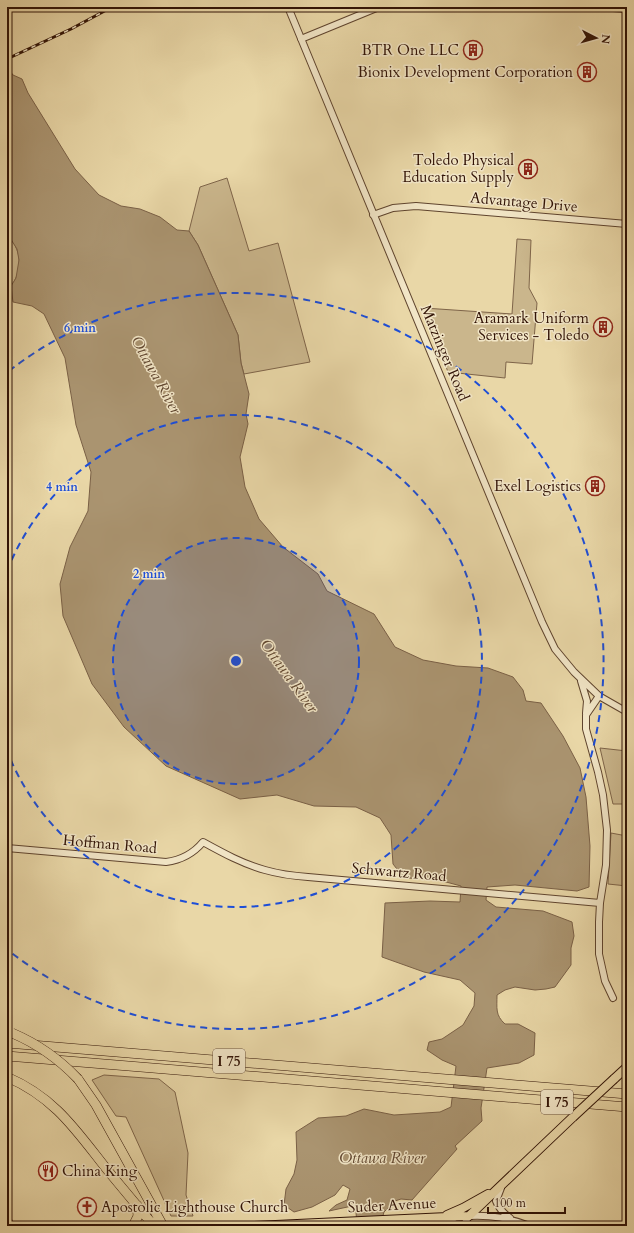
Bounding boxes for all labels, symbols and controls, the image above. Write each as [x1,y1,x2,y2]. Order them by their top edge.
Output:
north arrow [576,18,616,58]
text: N [597,33,613,45]
building icon: BTR One LLC [462,39,484,61]
place label: BTR One LLC [361,40,459,60]
building icon: Bionix Development Corporation [576,61,598,83]
place label: Bionix Development Corporation [357,62,573,82]
place label: Toledo Physical Education Supply [402,150,514,187]
building icon: Toledo Physical Education Supply [517,158,539,180]
street label: Advantage Drive [469,187,579,217]
street label: Matzinger Road [416,302,474,404]
place label: Aramark Uniform Services - Toledo [474,308,589,345]
building icon: Aramark Uniform Services - Toledo [592,316,614,338]
text: 6 min [64,320,96,336]
water label: Ottawa River [125,332,187,419]
building icon: Exel Logistics [584,475,606,497]
place label: Exel Logistics [494,476,581,496]
text: 4 min [46,479,78,495]
text: 2 min [133,566,165,582]
water label: Ottawa River [255,635,324,718]
centre of rings [229,654,243,668]
street label: Hoffman Road [62,830,158,858]
street label: Schwartz Road [351,858,447,886]
road number: I 75 [213,1049,245,1073]
road number: I 75 [541,1090,573,1114]
water label: Ottawa River [339,1147,426,1169]
restaurant icon: China King [37,1160,59,1182]
place label: China King [62,1161,138,1181]
scale bar [488,1189,565,1215]
street label: Suder Avenue [347,1193,437,1217]
text: 100 m [494,1195,527,1211]
church icon: Apostolic Lighthouse Church [76,1196,98,1218]
place label: Apostolic Lighthouse Church [101,1197,289,1217]

